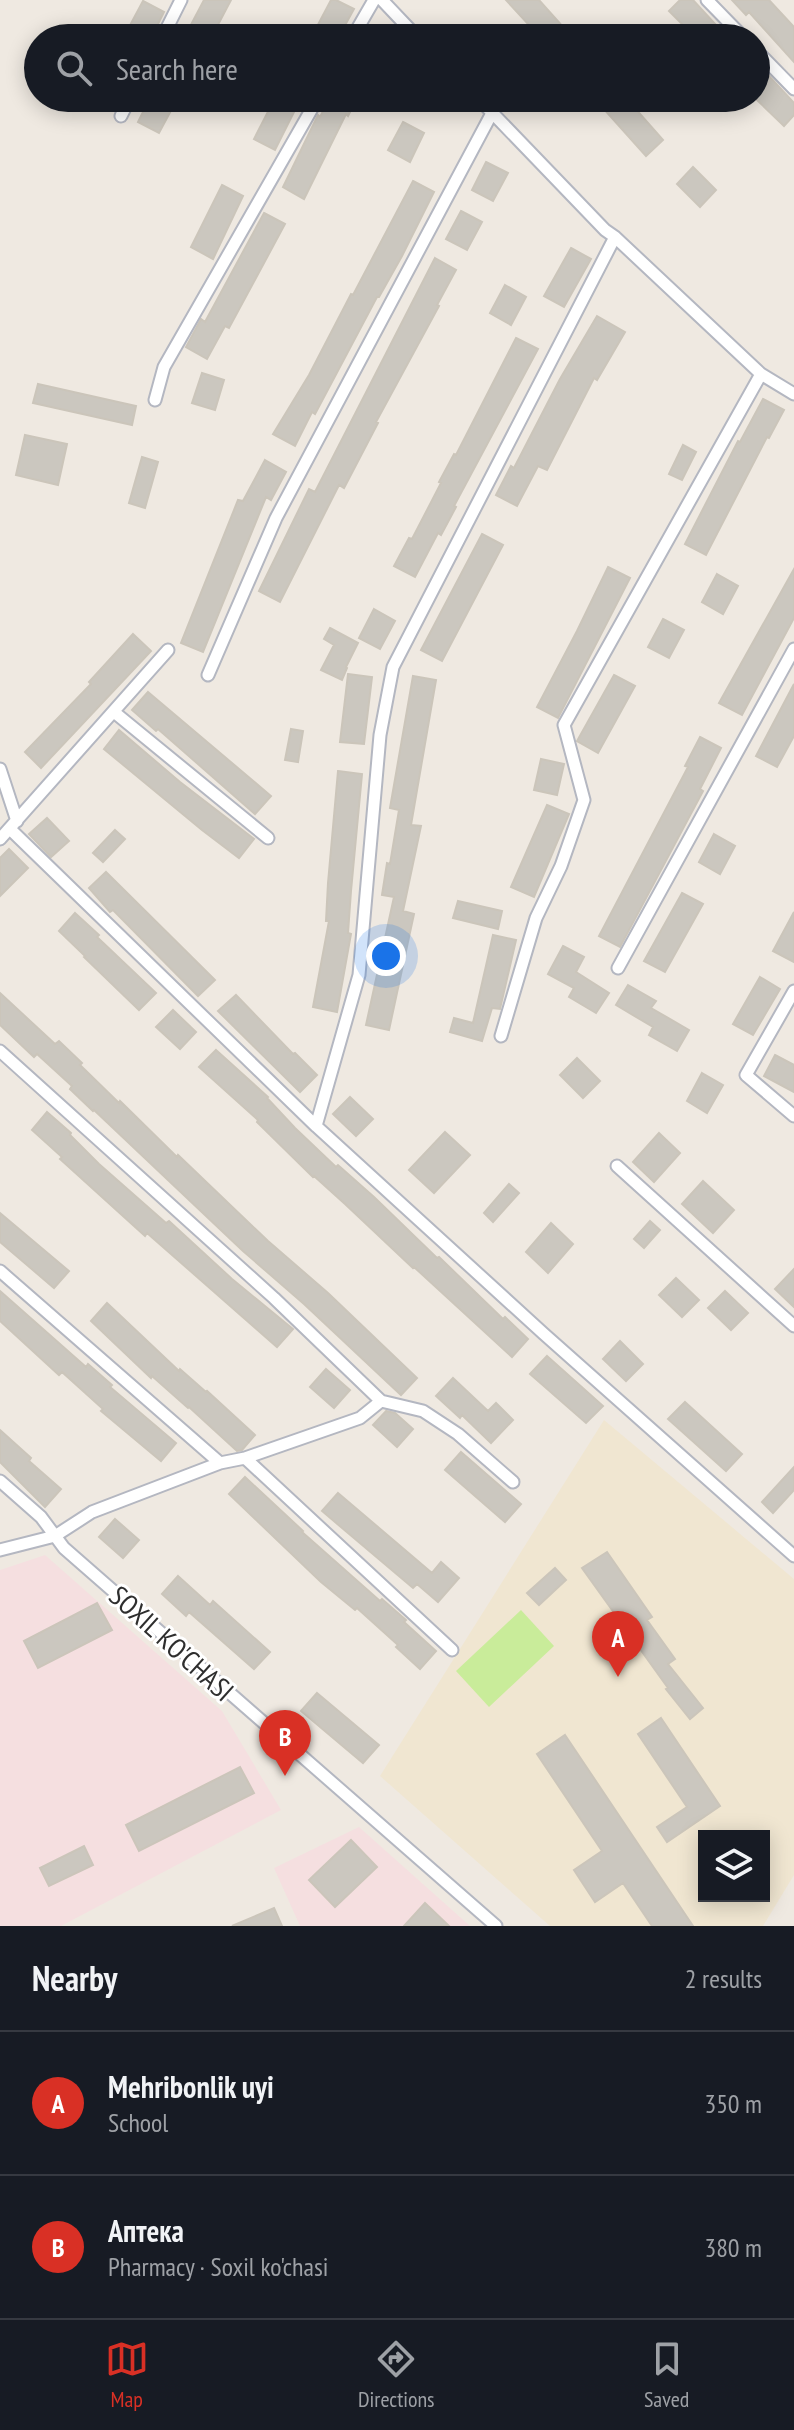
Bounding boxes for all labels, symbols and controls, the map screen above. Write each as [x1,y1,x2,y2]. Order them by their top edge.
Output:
search box [24,24,770,112]
icon: search [52,46,96,90]
text: Search here [116,49,238,88]
your location [366,936,406,976]
street label: SOXIL KO'CHASI [102,1577,242,1709]
pin: A [592,1611,644,1677]
pin: B [259,1710,311,1776]
map controls [698,1830,770,1902]
button: layers [698,1830,770,1902]
text: Nearby [32,1956,117,2000]
text: 2 results [685,1962,762,1995]
text: Mehribonlik uyi [108,2067,274,2106]
text: A [51,2087,65,2120]
text: 350 m [704,2087,762,2120]
text: School [108,2106,168,2139]
text: Аптека [108,2211,184,2250]
text: B [52,2231,64,2264]
text: 380 m [704,2231,762,2264]
text: Pharmacy · Soxil ko'chasi [108,2250,328,2283]
tab: Map [105,2337,149,2413]
tab: Directions [358,2337,435,2413]
tab: Saved [644,2337,689,2413]

